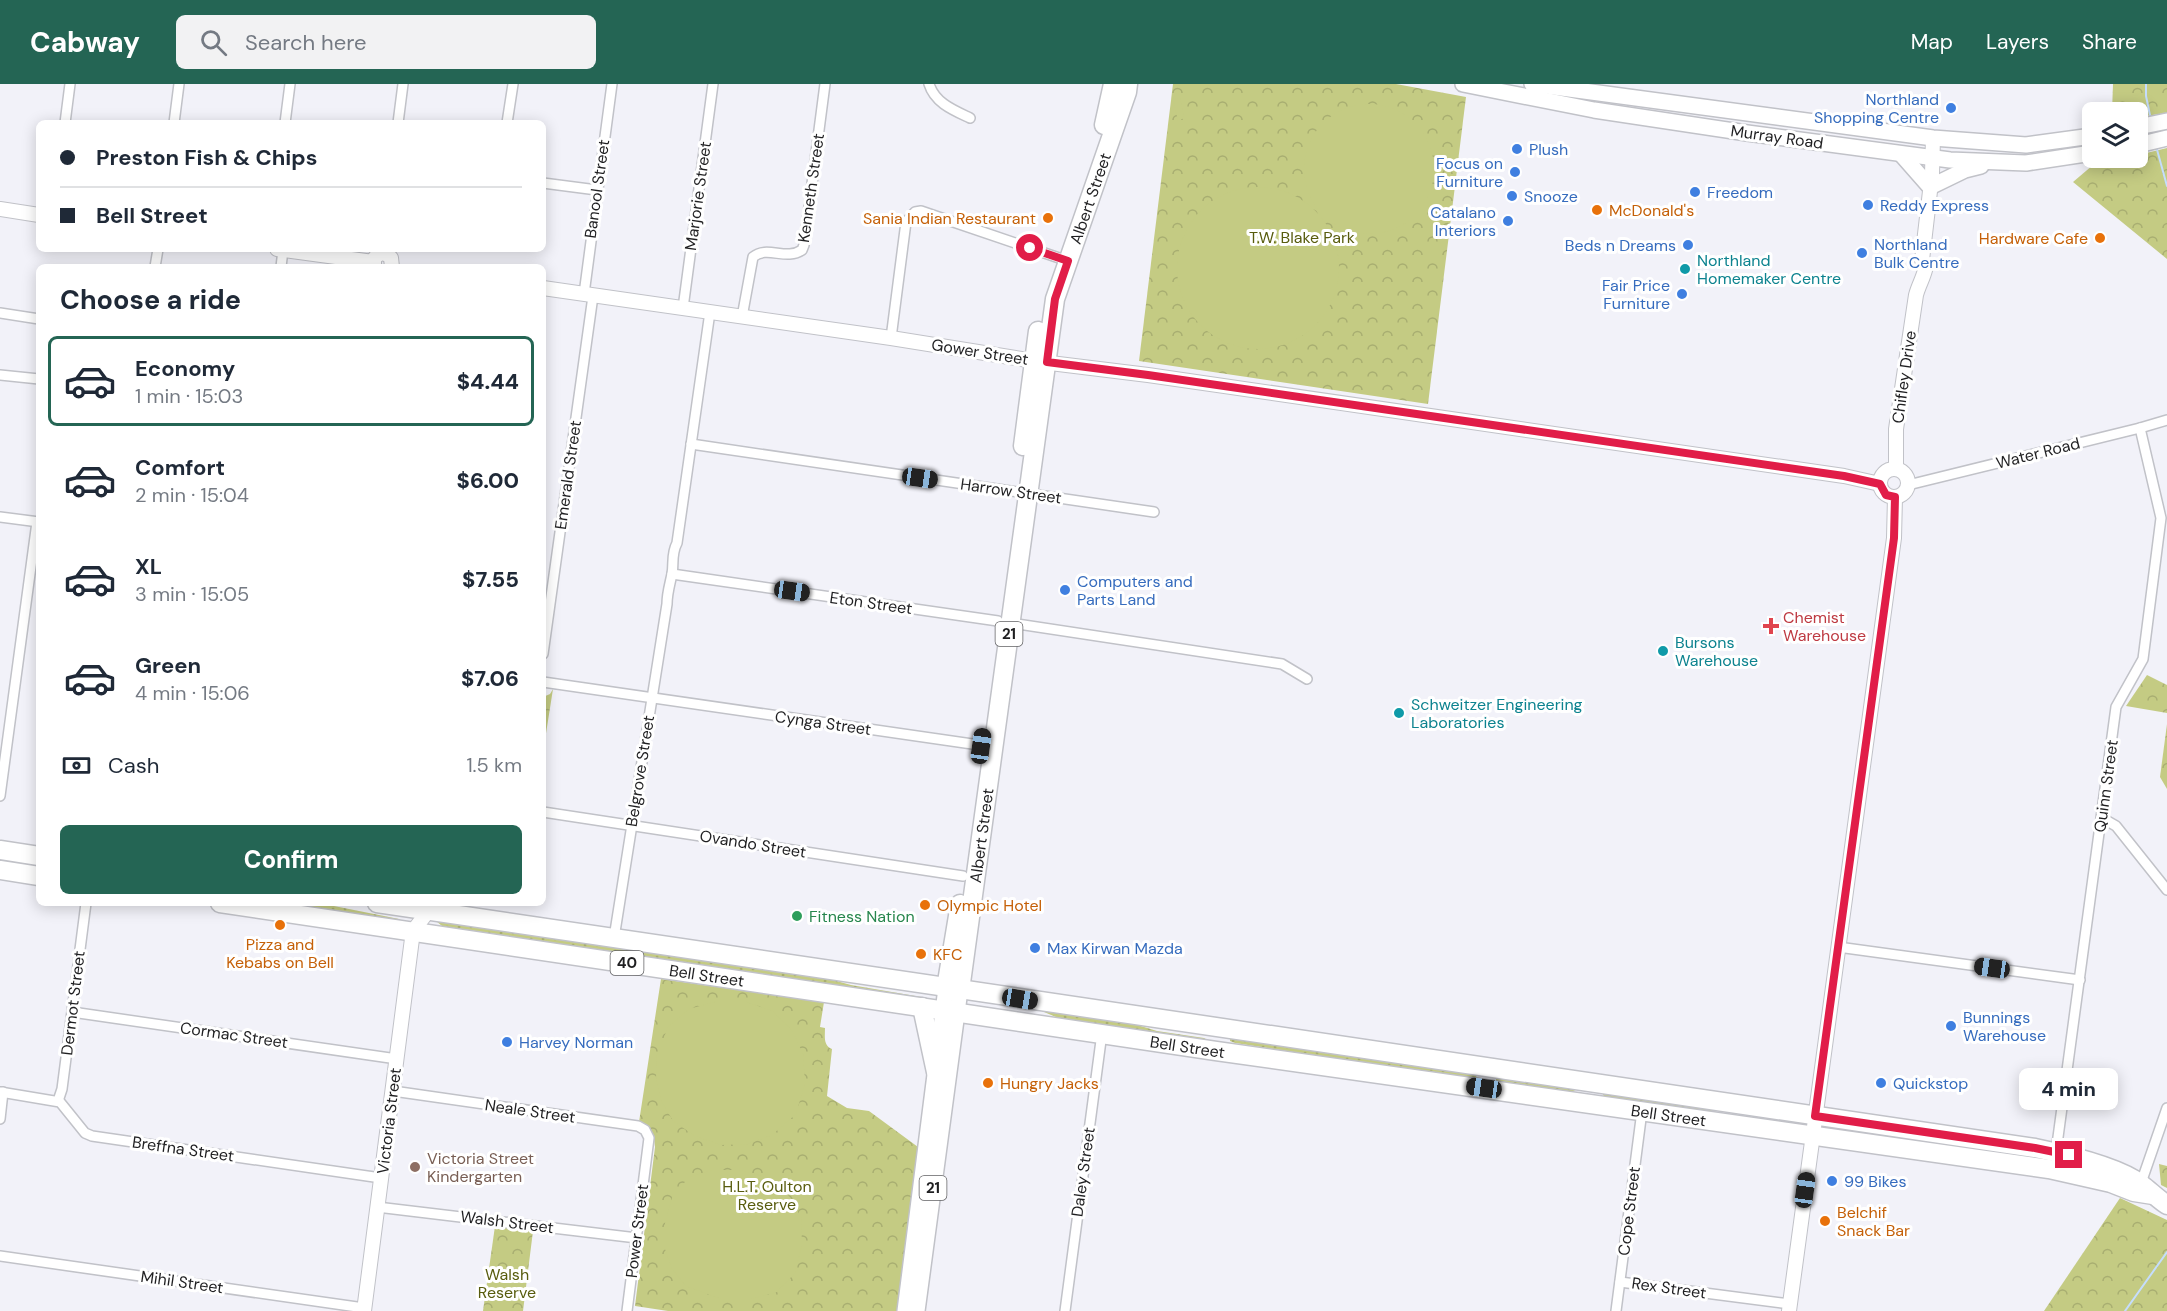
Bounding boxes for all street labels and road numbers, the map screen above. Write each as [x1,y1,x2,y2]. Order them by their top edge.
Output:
street label: Murray Road [1729,120,1825,154]
street label: Kenneth Street [793,132,829,244]
street label: Banool Street [580,138,614,240]
street label: Marjorie Street [680,140,716,252]
street label: Albert Street [1064,150,1116,247]
street label: Chifley Drive [1887,329,1921,425]
street label: Gower Street [930,334,1030,370]
street label: Emerald Street [550,419,586,531]
street label: Water Road [1994,432,2082,474]
street label: Harrow Street [959,473,1063,509]
street label: Eton Street [828,587,914,619]
road number: 21 [996,622,1022,646]
street label: Cynga Street [774,706,872,740]
street label: Belgrove Street [621,714,659,828]
street label: Quinn Street [2089,738,2123,834]
street label: Albert Street [964,787,998,884]
street label: Ovando Street [698,825,808,863]
street label: Dermot Street [56,949,90,1057]
road number: 40 [610,951,644,975]
street label: Bell Street [668,959,746,991]
street label: Cormac Street [179,1017,289,1053]
street label: Bell Street [1148,1031,1226,1063]
street label: Victoria Street [372,1067,406,1175]
street label: Neale Street [483,1094,577,1128]
street label: Bell Street [1630,1099,1707,1131]
street label: Daley Street [1066,1126,1100,1218]
street label: Breffna Street [131,1131,235,1167]
street label: Cope Street [1613,1165,1645,1257]
road number: 21 [920,1176,946,1200]
street label: Power Street [621,1183,653,1279]
street label: Walsh Street [459,1206,555,1238]
street label: Mihil Street [139,1266,225,1298]
street label: Rex Street [1630,1272,1708,1304]

